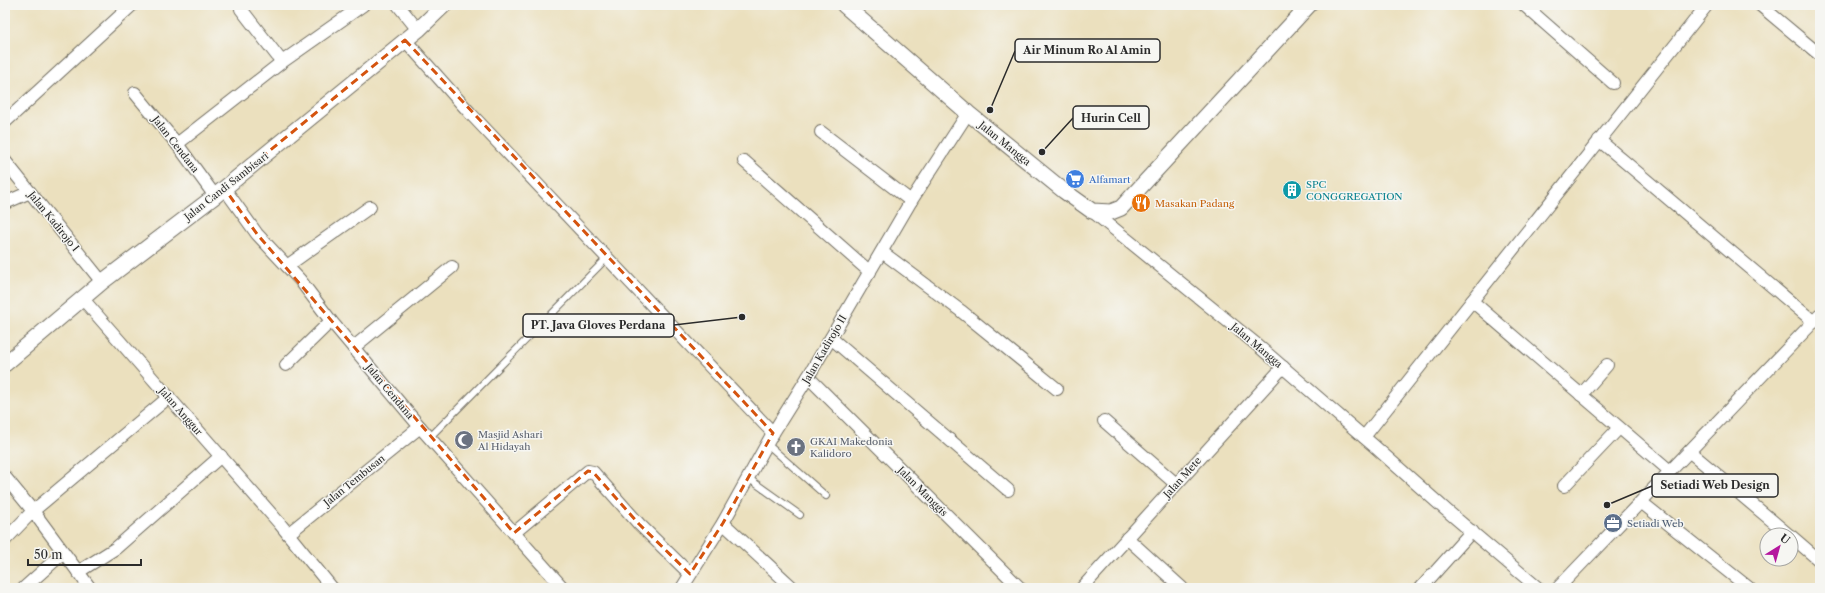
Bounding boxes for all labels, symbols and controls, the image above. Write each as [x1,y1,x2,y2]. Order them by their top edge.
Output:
callout: Air Minum Ro Al Amin [1015,39,1160,62]
text: Air Minum Ro Al Amin [1022,43,1151,57]
callout: Hurin Cell [1073,106,1149,129]
text: Hurin Cell [1081,111,1141,125]
street label: Jalan Cendana [148,112,202,176]
street label: Jalan Mangga [974,117,1034,169]
street label: Jalan Candi Sambisari [180,149,271,225]
supermarket icon: Alfamart [1064,168,1086,190]
place label: Alfamart [1088,173,1131,186]
place label: SPC CONGGREGATION [1306,178,1403,203]
building icon: SPC CONGGREGATION [1281,179,1303,201]
street label: Jalan Kadirojo I [24,187,82,254]
restaurant icon: Masakan Padang [1130,192,1152,214]
place label: Masakan Padang [1155,197,1235,210]
street label: Jalan Kadirojo II [798,312,850,388]
callout: PT. Java Gloves Perdana [523,314,674,337]
text: PT. Java Gloves Perdana [531,318,666,332]
street label: Jalan Mangga [1227,319,1286,371]
street label: Jalan Cendana [361,359,417,422]
street label: Jalan Anggur [155,383,206,439]
place label: Masjid Ashari Al Hidayah [477,428,542,453]
mosque icon: Masjid Ashari Al Hidayah [453,429,475,451]
place label: GKAI Makedonia Kalidoro [810,435,893,460]
church icon: GKAI Makedonia Kalidoro [785,436,807,458]
street label: Jalan Tembusan [319,451,388,510]
street label: Jalan Mete [1159,454,1204,502]
street label: Jalan Manggis [894,462,950,519]
callout: Setiadi Web Design [1652,474,1778,497]
text: Setiadi Web Design [1660,478,1770,492]
office icon: Setiadi Web [1602,512,1624,534]
place label: Setiadi Web [1627,517,1684,530]
north arrow [1759,527,1799,567]
text: U [1777,531,1793,547]
scale bar [28,541,141,567]
text: 50 m [34,547,63,562]

